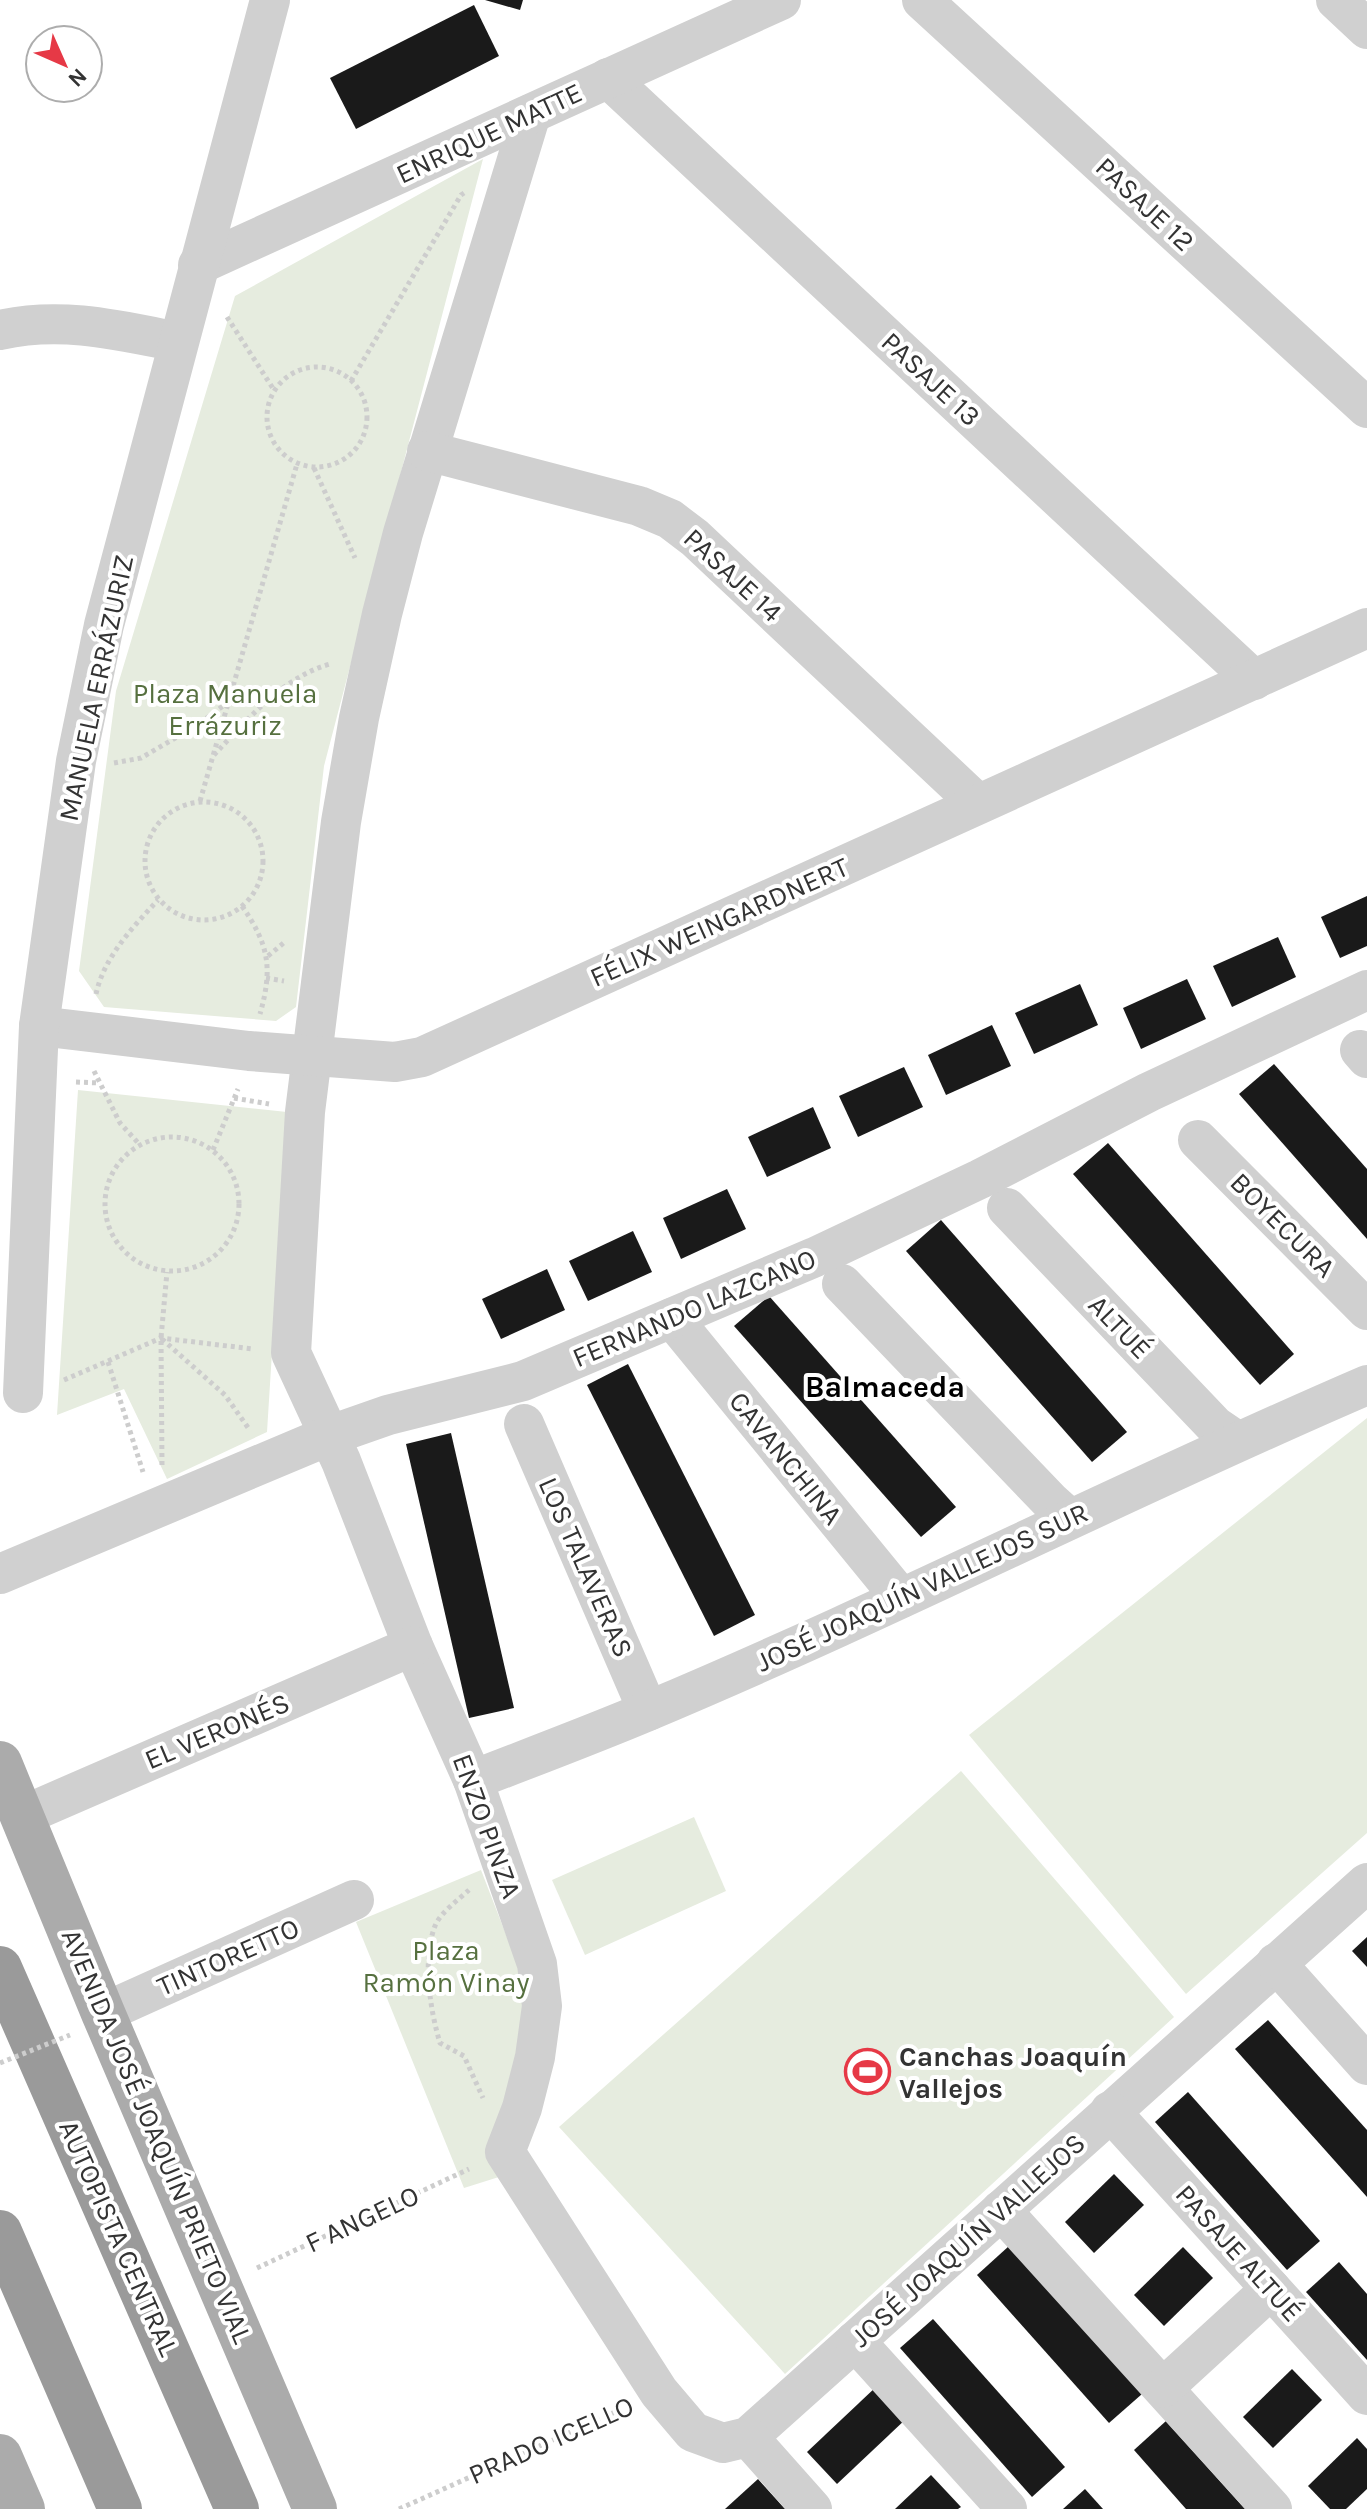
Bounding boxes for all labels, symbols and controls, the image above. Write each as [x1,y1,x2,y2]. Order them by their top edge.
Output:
north arrow [24,24,104,104]
text: N [63,63,92,92]
street label: ENRIQUE MATTE [391,76,587,190]
street label: PASAJE 12 [1089,150,1201,258]
street label: PASAJE 13 [875,325,987,433]
street label: PASAJE 14 [677,521,789,629]
street label: MANUELA ERRÁZURIZ [51,552,140,824]
park label: Plaza Manuela Errázuriz [133,677,317,742]
street label: FÉLIX WEINGARDNERT [584,849,853,994]
street label: BOYECURA [1224,1166,1342,1284]
street label: FERNANDO LAZCANO [567,1242,821,1374]
street label: ALTUÉ [1082,1288,1159,1366]
district label: Balmaceda [805,1369,965,1405]
street label: CAVANCHINA [722,1385,850,1531]
street label: LOS TALAVERAS [532,1472,640,1662]
street label: JOSÉ JOAQUÍN VALLEJOS SUR [750,1495,1093,1679]
street label: EL VERONÉS [139,1685,294,1776]
street label: ENZO PINZA [446,1749,528,1903]
street label: TINTORETTO [152,1911,304,2003]
street label: AVENIDA JOSÉ JOAQUÍN PRIETO VIAL [54,1923,260,2348]
park label: Plaza Ramón Vinay [362,1934,530,1999]
place label: Canchas Joaquín Vallejos [899,2040,1127,2105]
sports icon: Canchas Joaquín Vallejos [844,2048,892,2096]
street label: AUTOPISTA CENTRAL [52,2115,186,2361]
street label: JOSÉ JOAQUÍN VALLEJOS [844,2125,1092,2354]
street label: PASAJE ALTUÉ [1169,2177,1310,2328]
street label: F ANGELO [300,2178,424,2260]
street label: PRADO ICELLO [463,2389,639,2491]

